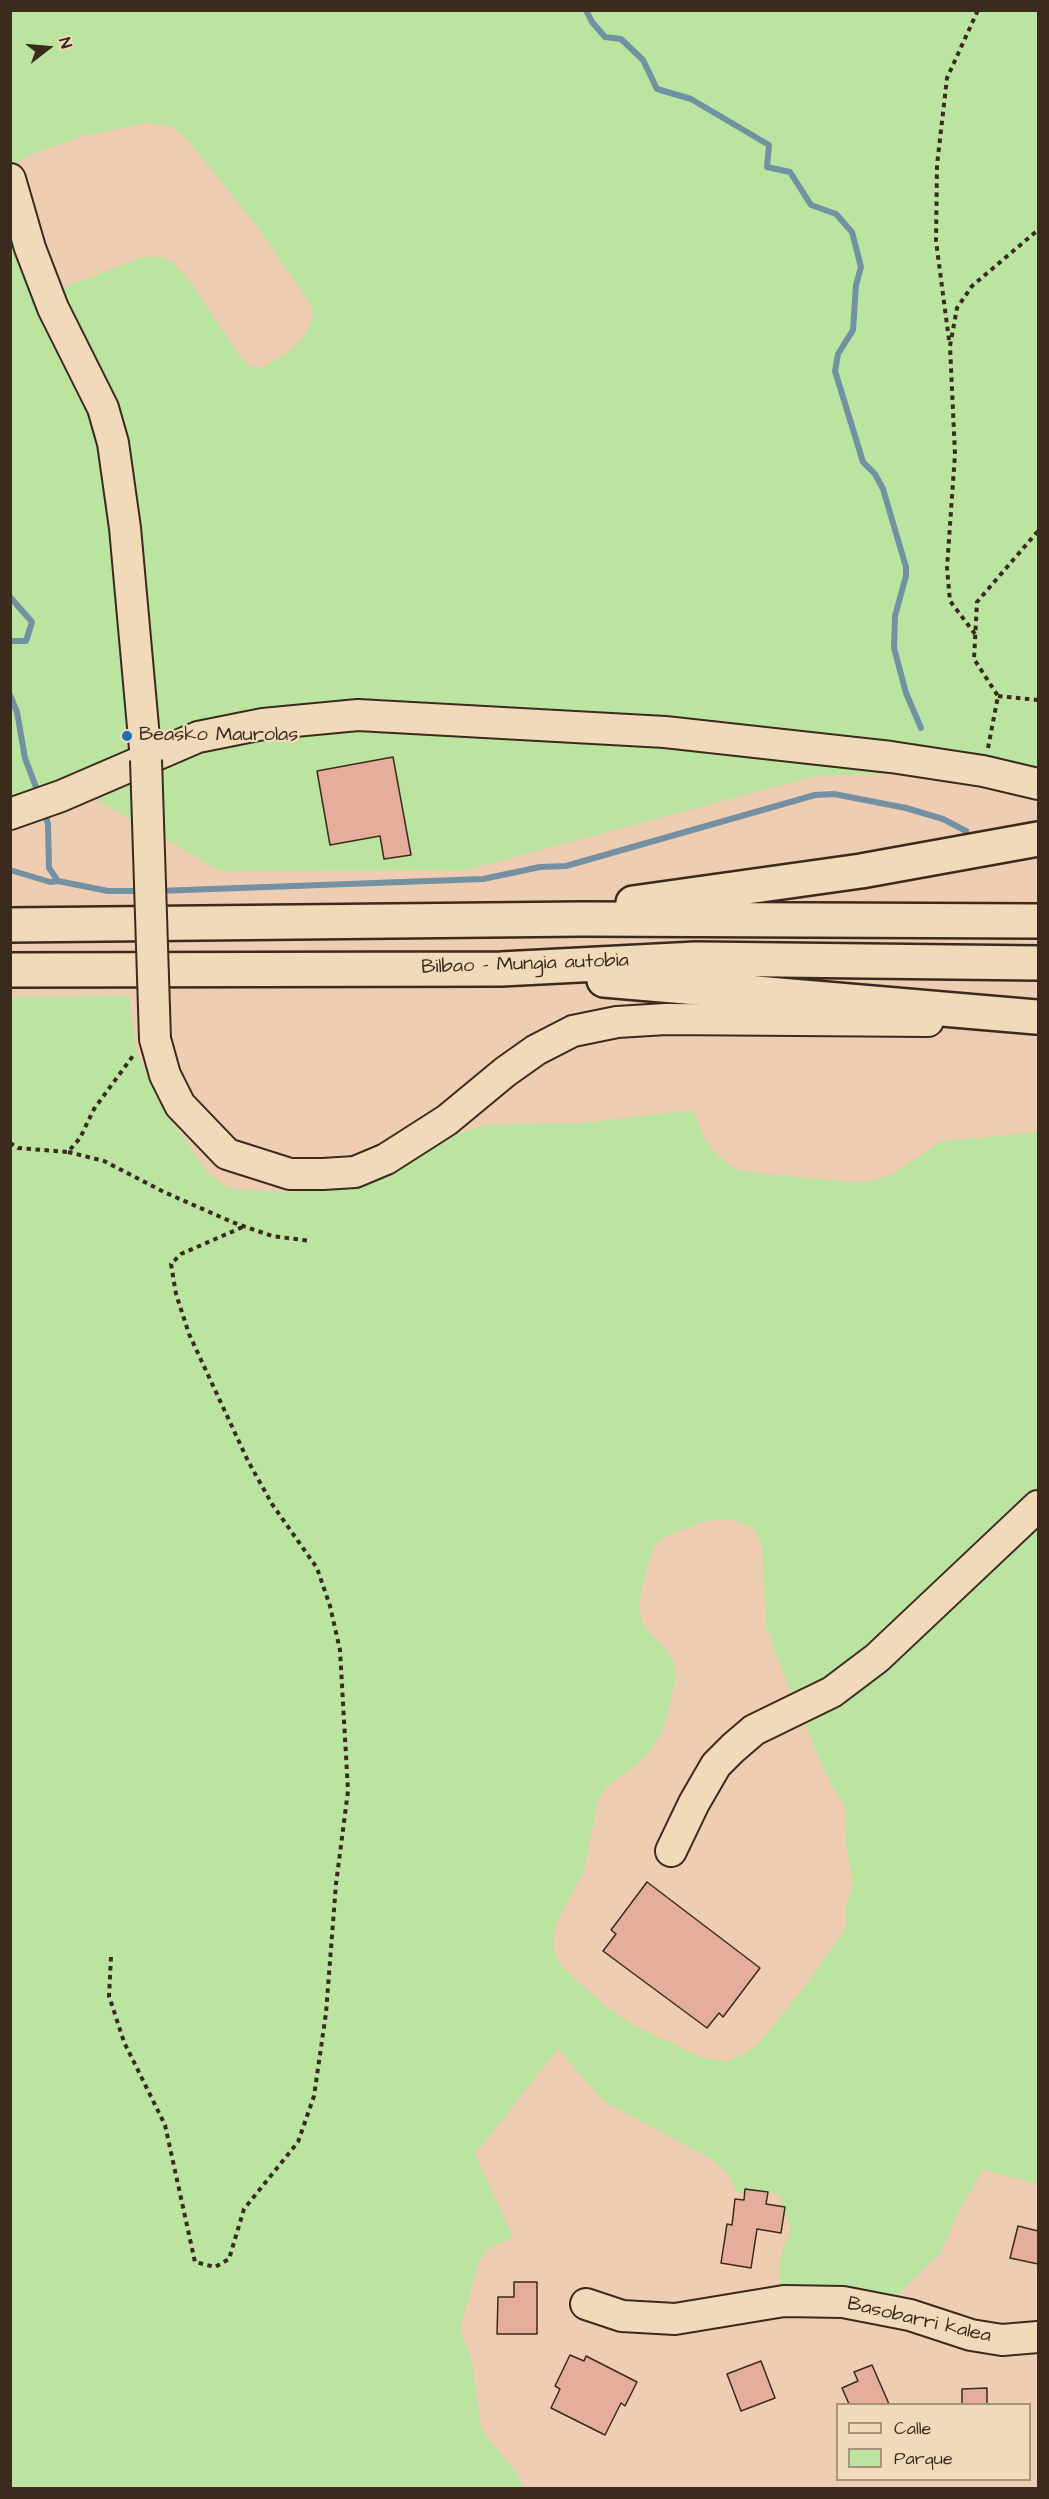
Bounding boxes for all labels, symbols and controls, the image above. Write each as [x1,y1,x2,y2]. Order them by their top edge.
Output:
north arrow [18,18,78,78]
text: N [53,35,77,51]
place label: Beasko Maurolas [139,724,298,748]
marker: Beasko Maurolas [120,729,134,743]
street label: Bilbao - Mungia autobia [421,949,629,981]
street label: Basobarri kalea [845,2293,993,2349]
legend [836,2403,1031,2481]
text: Calle [894,2416,931,2441]
text: Parque [894,2446,953,2471]

